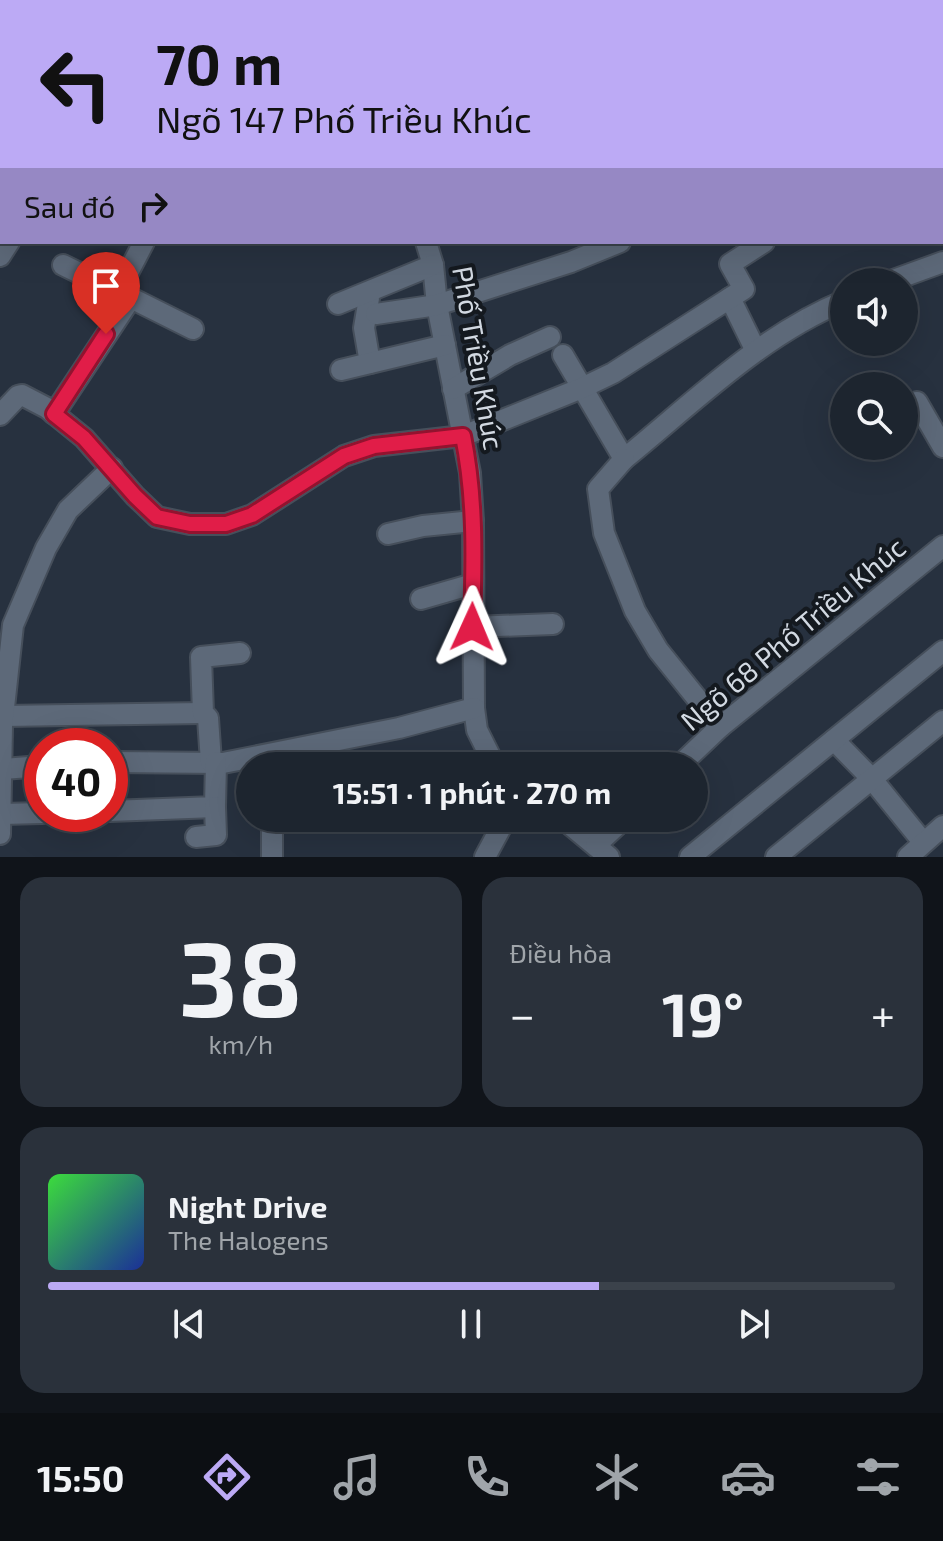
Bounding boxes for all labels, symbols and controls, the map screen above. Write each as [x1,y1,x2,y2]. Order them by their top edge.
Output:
text: 70 m [156,29,282,96]
icon: left [24,32,128,136]
text: Ngõ 147 Phố Triều Khúc [156,97,532,140]
icon: right [131,184,175,228]
text: Sau đó [24,188,115,224]
pin [72,252,140,334]
street label: Phố Triều Khúc [446,263,512,452]
icon: arrive [84,264,128,308]
map controls [830,268,918,460]
button: sound [830,268,918,356]
button: search [830,372,918,460]
street label: Ngõ 68 Phố Triều Khúc [673,529,911,737]
position arrow [430,585,514,669]
speed limit sign: 40 [24,728,128,832]
text: 15:51 · 1 phút · 270 m [333,774,611,810]
text: 38 [179,913,303,1038]
text: Điều hòa [510,937,612,968]
text: 19° [662,977,744,1049]
text: − [510,987,535,1040]
text: + [871,987,895,1040]
text: km/h [208,1028,273,1059]
text: Night Drive [168,1188,327,1224]
text: The Halogens [168,1224,329,1255]
icon: previous [167,1302,211,1346]
icon: pause [449,1302,493,1346]
icon: next [732,1302,776,1346]
icon: directions [199,1449,255,1505]
icon: music [329,1449,385,1505]
icon: phone [459,1449,515,1505]
icon: climate [589,1449,645,1505]
icon: car [720,1449,776,1505]
icon: filters [850,1449,906,1505]
text: 15:50 [37,1456,124,1499]

